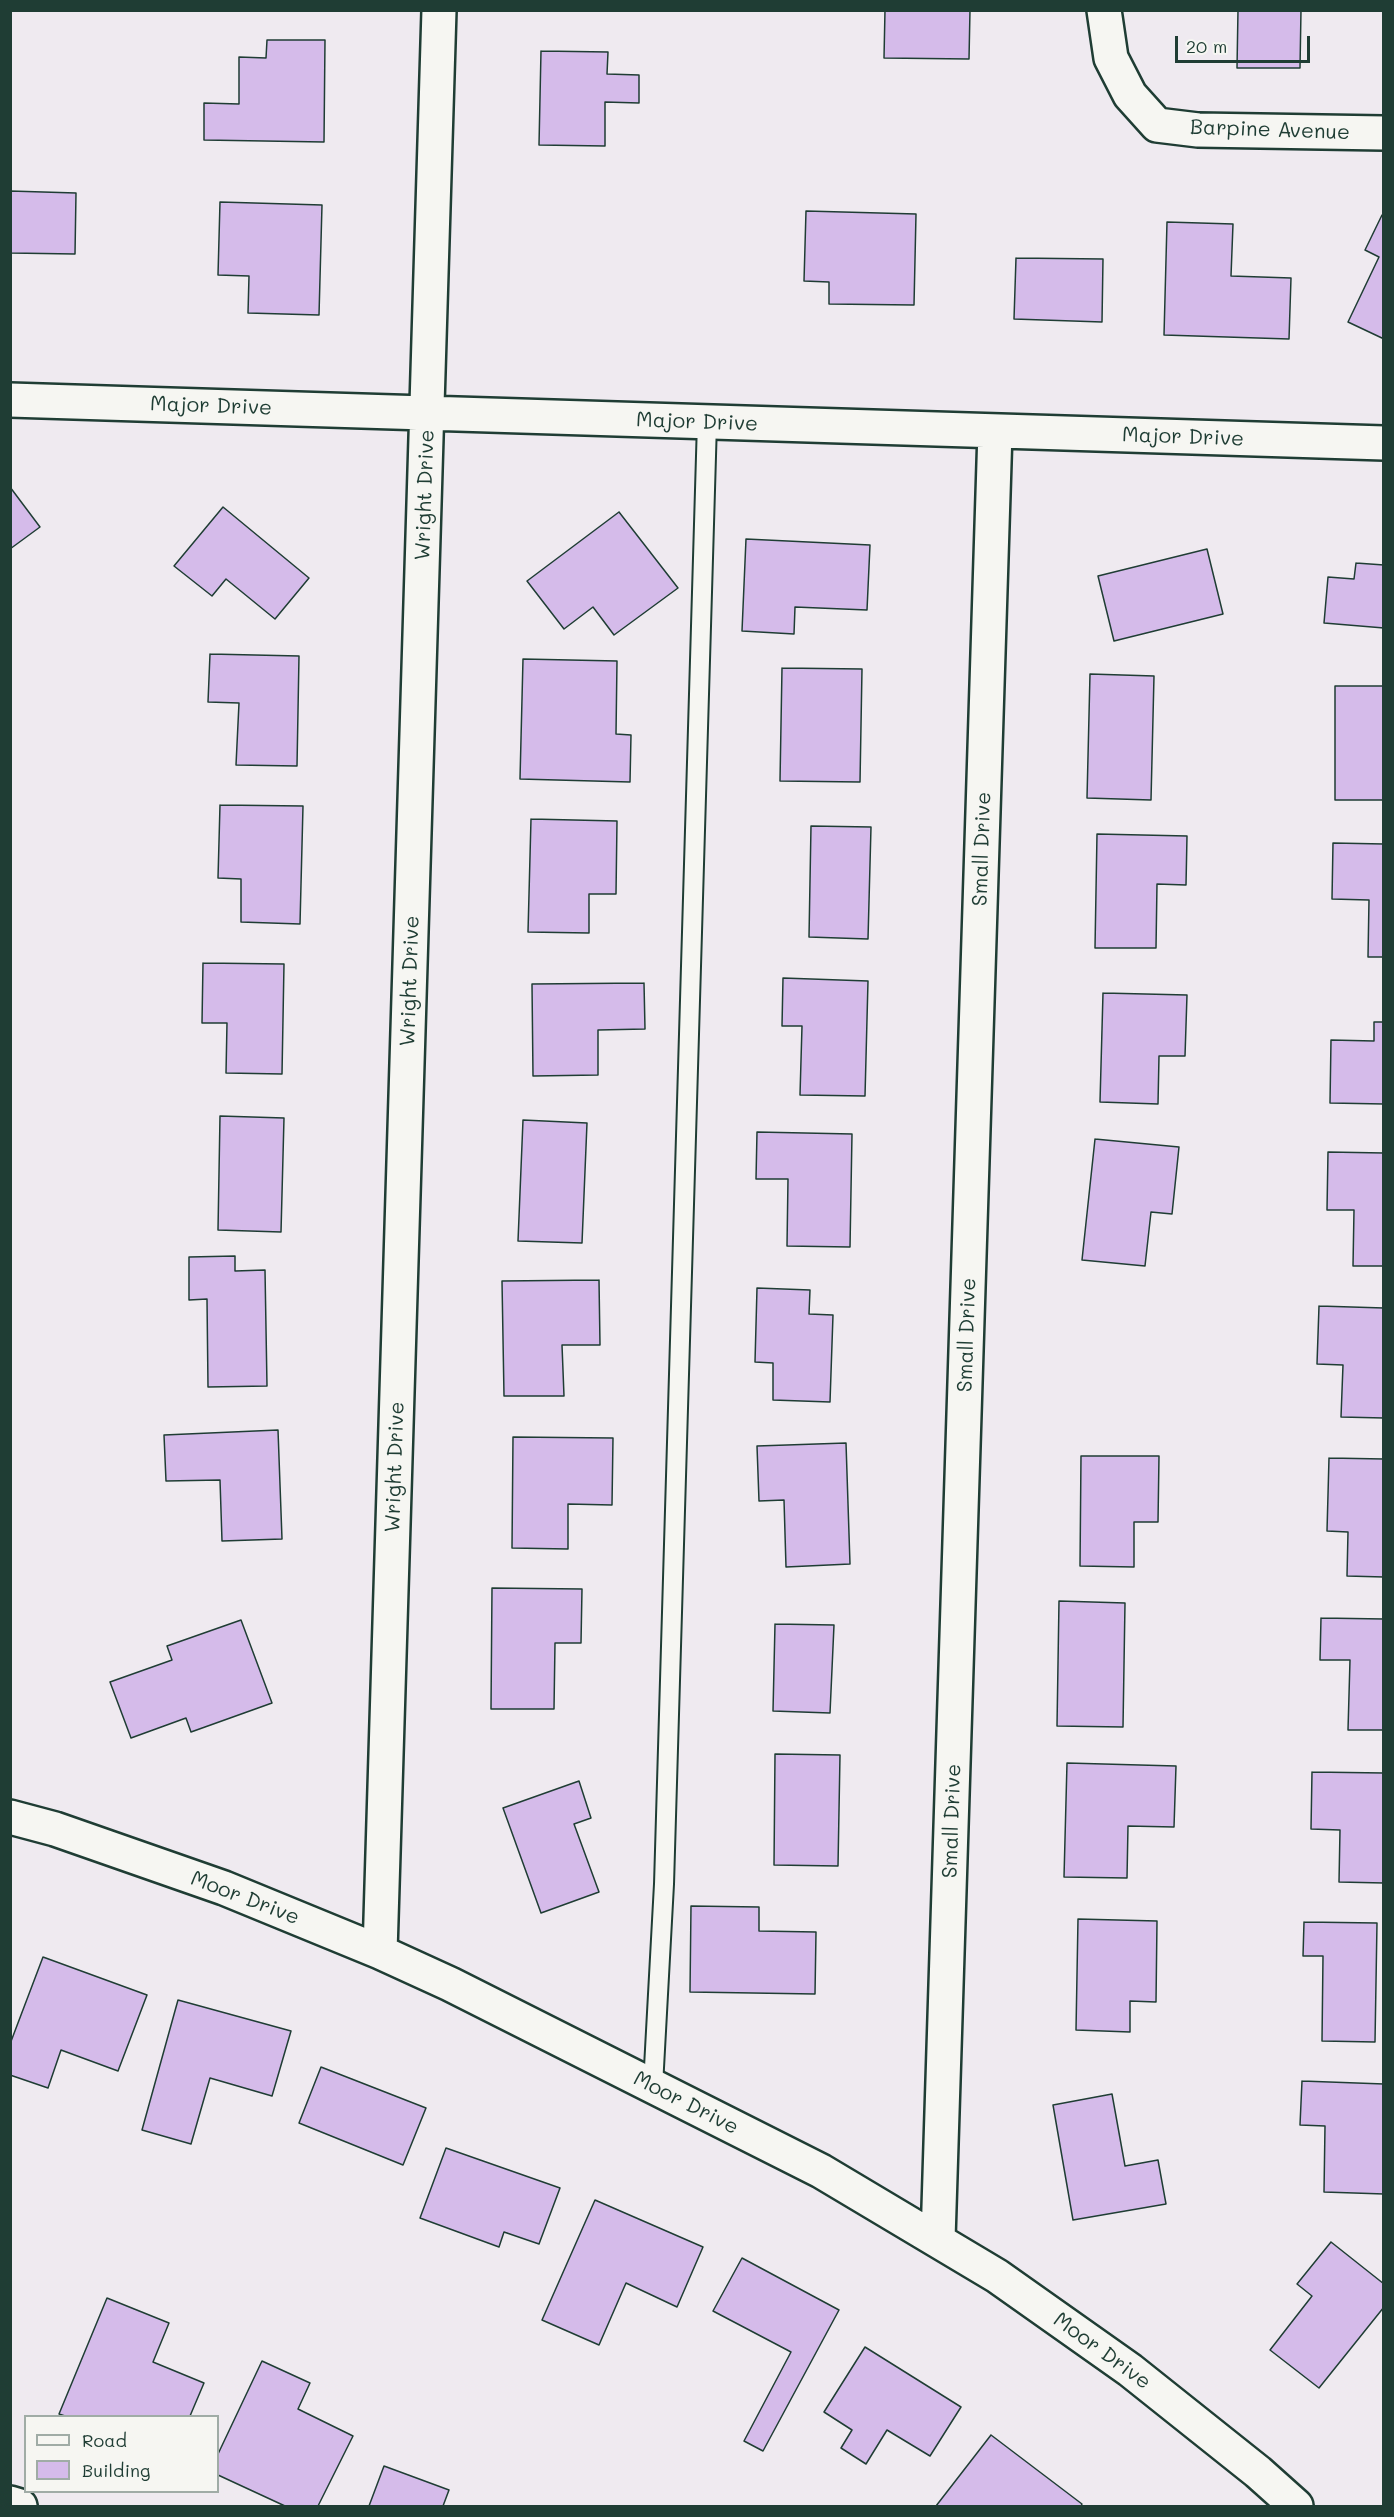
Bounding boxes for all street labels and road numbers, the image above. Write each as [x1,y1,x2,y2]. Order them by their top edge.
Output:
street label: Barpine Avenue [1190,115,1350,145]
street label: Major Drive [150,391,272,421]
street label: Major Drive [636,407,758,437]
street label: Major Drive [1122,422,1244,452]
street label: Wright Drive [410,429,440,561]
street label: Small Drive [967,791,997,907]
street label: Wright Drive [395,915,425,1047]
street label: Small Drive [952,1277,982,1393]
street label: Wright Drive [380,1401,410,1533]
street label: Small Drive [937,1763,967,1879]
street label: Moor Drive [187,1866,303,1930]
street label: Moor Drive [629,2066,743,2140]
street label: Moor Drive [1048,2307,1156,2395]

